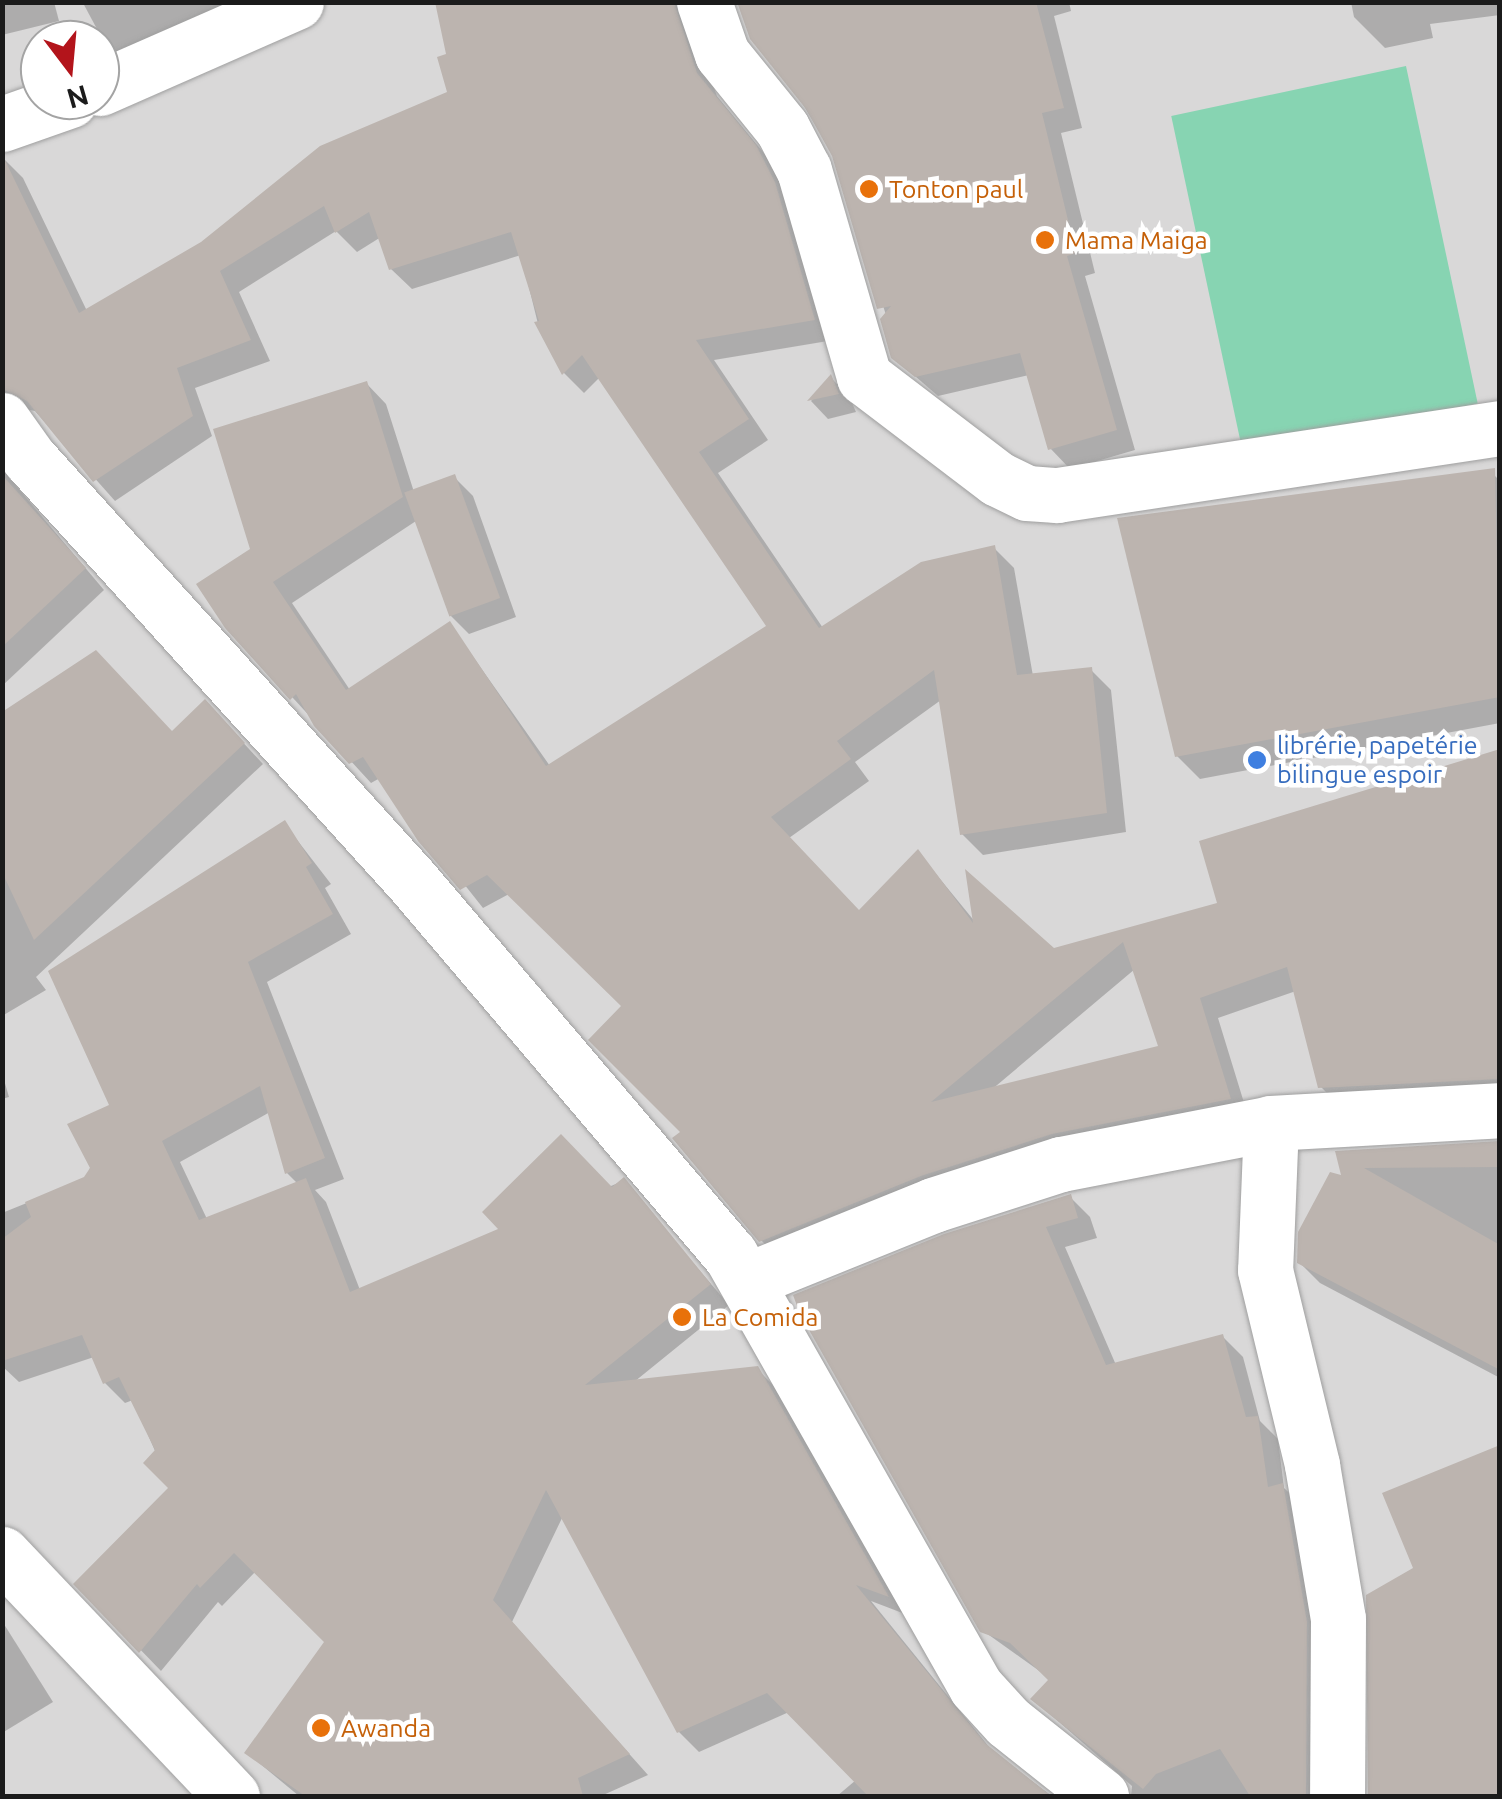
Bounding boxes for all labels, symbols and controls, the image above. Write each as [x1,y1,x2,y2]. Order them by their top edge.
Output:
north arrow [20,20,120,120]
text: N [64,80,92,115]
place label: Tonton paul [889,174,1023,204]
marker: Tonton paul [858,178,880,200]
place label: Mama Maiga [1065,225,1208,255]
marker: Mama Maiga [1034,229,1056,251]
place label: librérie, papetérie bilingue espoir [1277,731,1478,790]
marker: librérie, papetérie bilingue espoir [1246,749,1268,771]
place label: La Comida [702,1302,818,1332]
marker: La Comida [671,1306,693,1328]
place label: Awanda [341,1713,431,1743]
marker: Awanda [310,1717,332,1739]

